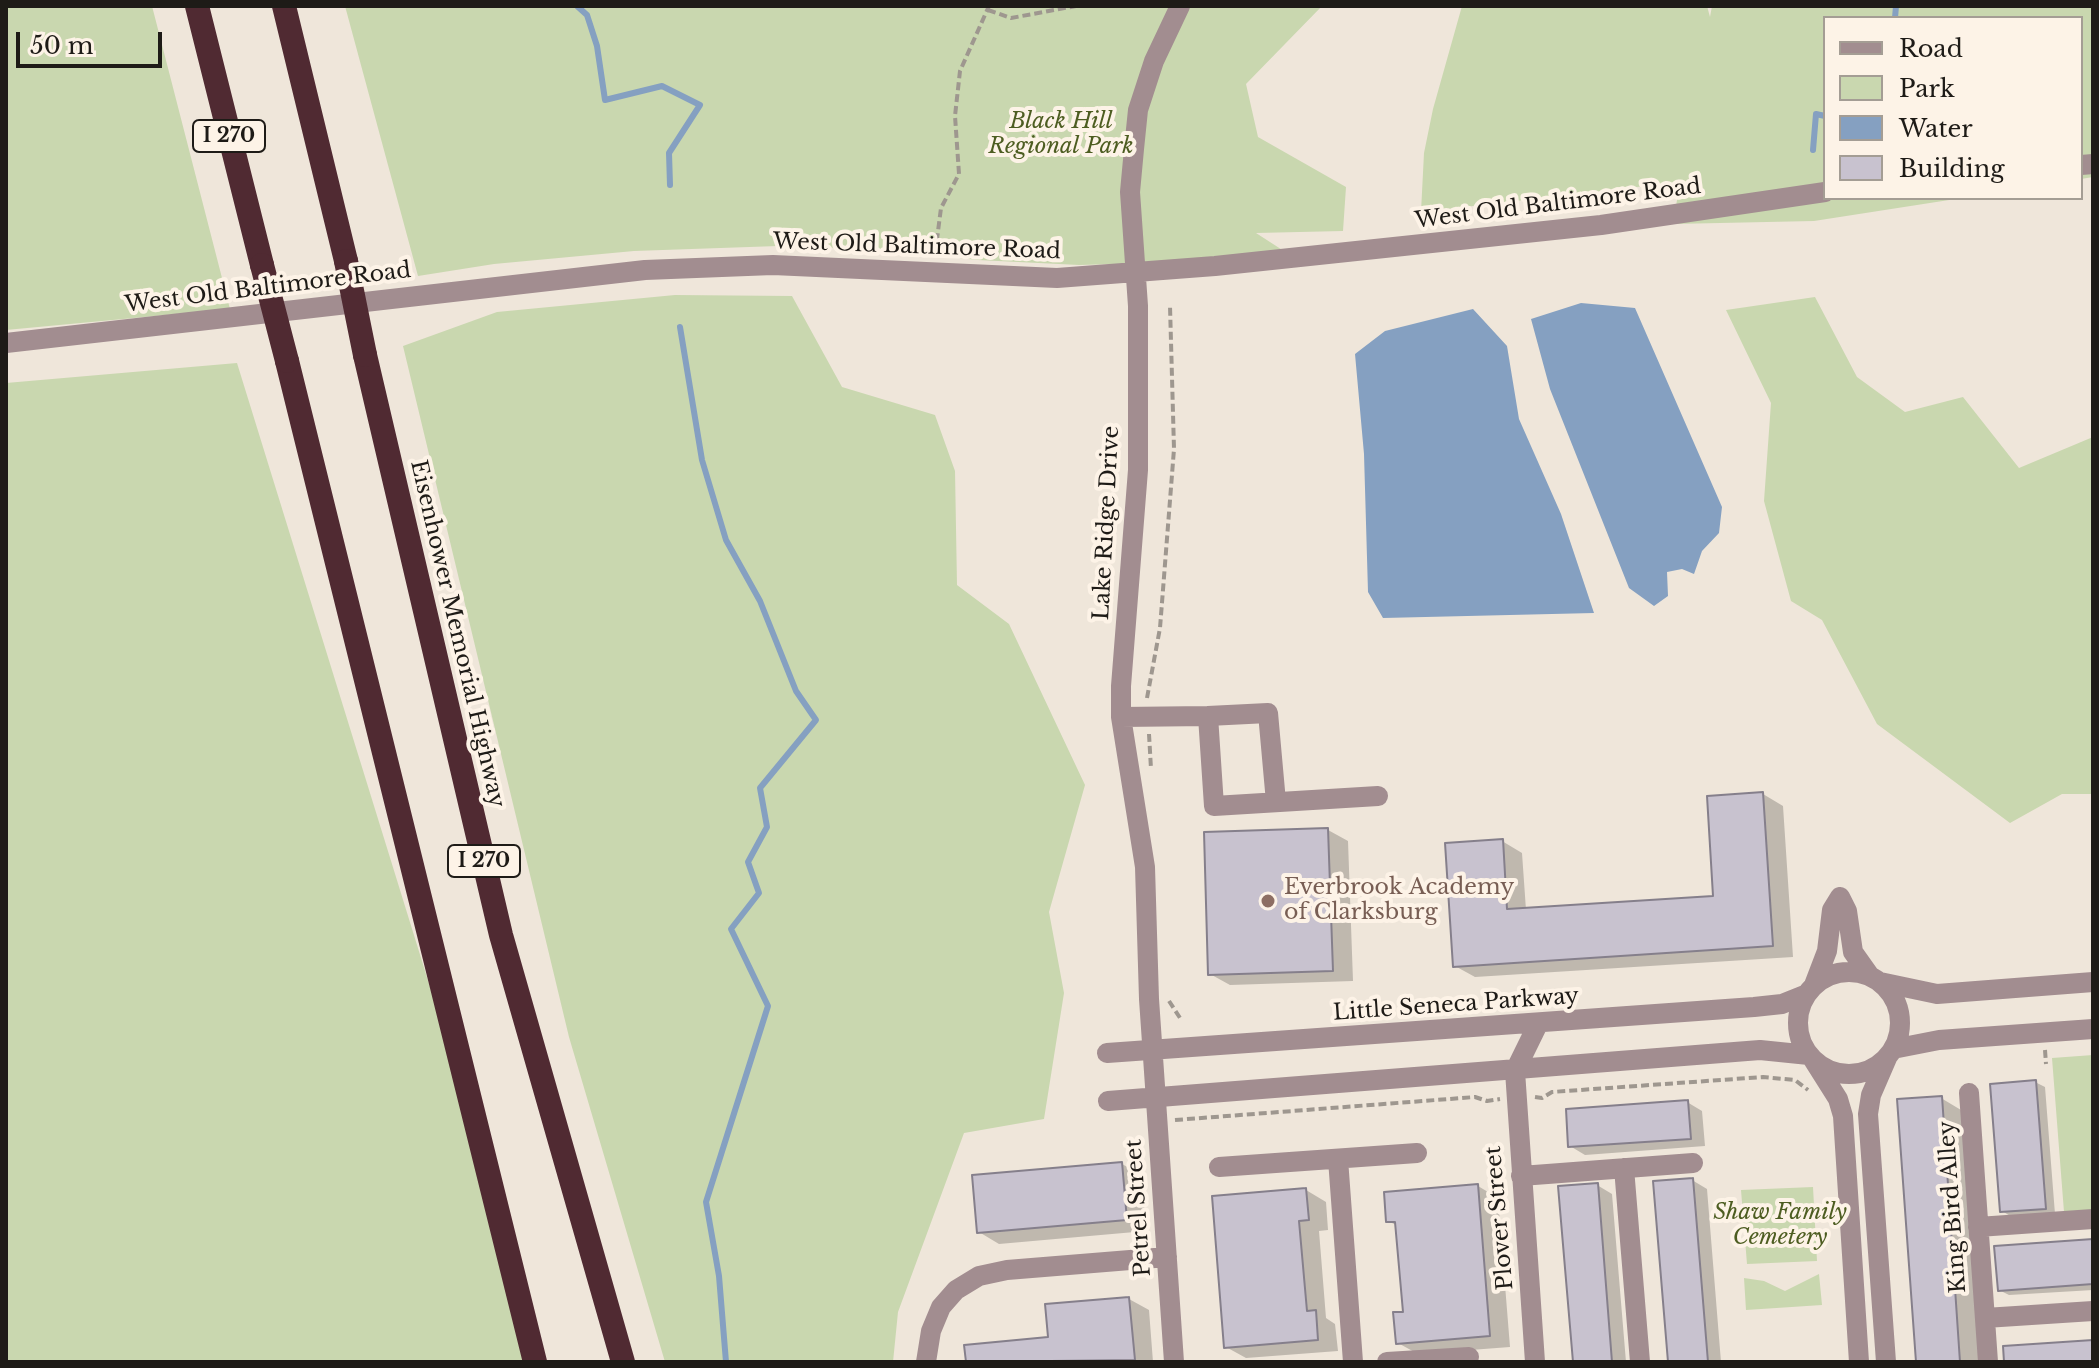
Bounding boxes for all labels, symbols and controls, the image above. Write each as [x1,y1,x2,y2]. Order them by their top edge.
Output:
scale bar [20,16,166,66]
legend [1823,16,2083,200]
text: 50 m [30,31,93,60]
text: Road [1899,34,1963,63]
text: Park [1899,74,1955,103]
park label: Black Hill Regional Park [988,109,1134,160]
text: Water [1899,114,1973,143]
road number: I 270 [193,120,265,152]
text: Building [1899,154,2005,183]
street label: West Old Baltimore Road [1413,173,1703,235]
street label: West Old Baltimore Road [773,229,1061,265]
street label: West Old Baltimore Road [123,257,413,319]
street label: Lake Ridge Drive [1089,425,1125,621]
street label: Eisenhower Memorial Highway [404,458,510,810]
road number: I 270 [448,845,520,877]
place label: Everbrook Academy of Clarksburg [1284,875,1514,926]
marker: Everbrook Academy of Clarksburg [1259,892,1277,910]
street label: Little Seneca Parkway [1332,983,1580,1027]
street label: King Bird Alley [1934,1120,1972,1294]
street label: Petrel Street [1121,1138,1157,1278]
street label: Plover Street [1481,1145,1519,1291]
park label: Shaw Family Cemetery [1713,1200,1847,1252]

